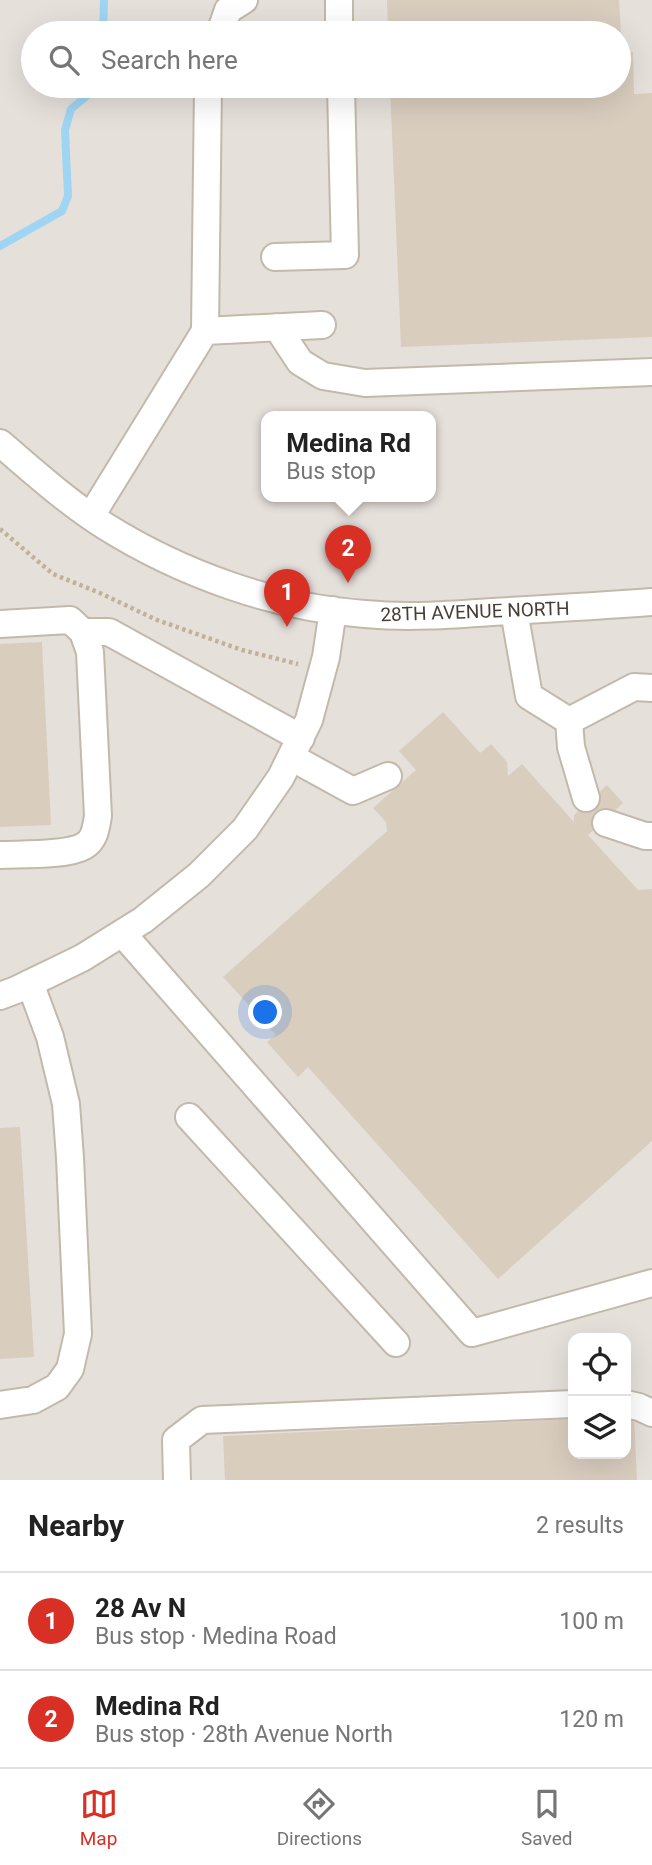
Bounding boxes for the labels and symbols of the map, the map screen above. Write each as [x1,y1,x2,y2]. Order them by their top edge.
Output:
pin: 2 [325,525,371,583]
pin: 1 [264,569,310,627]
street label: 28TH AVENUE NORTH [380,597,570,626]
your location [248,995,282,1029]

